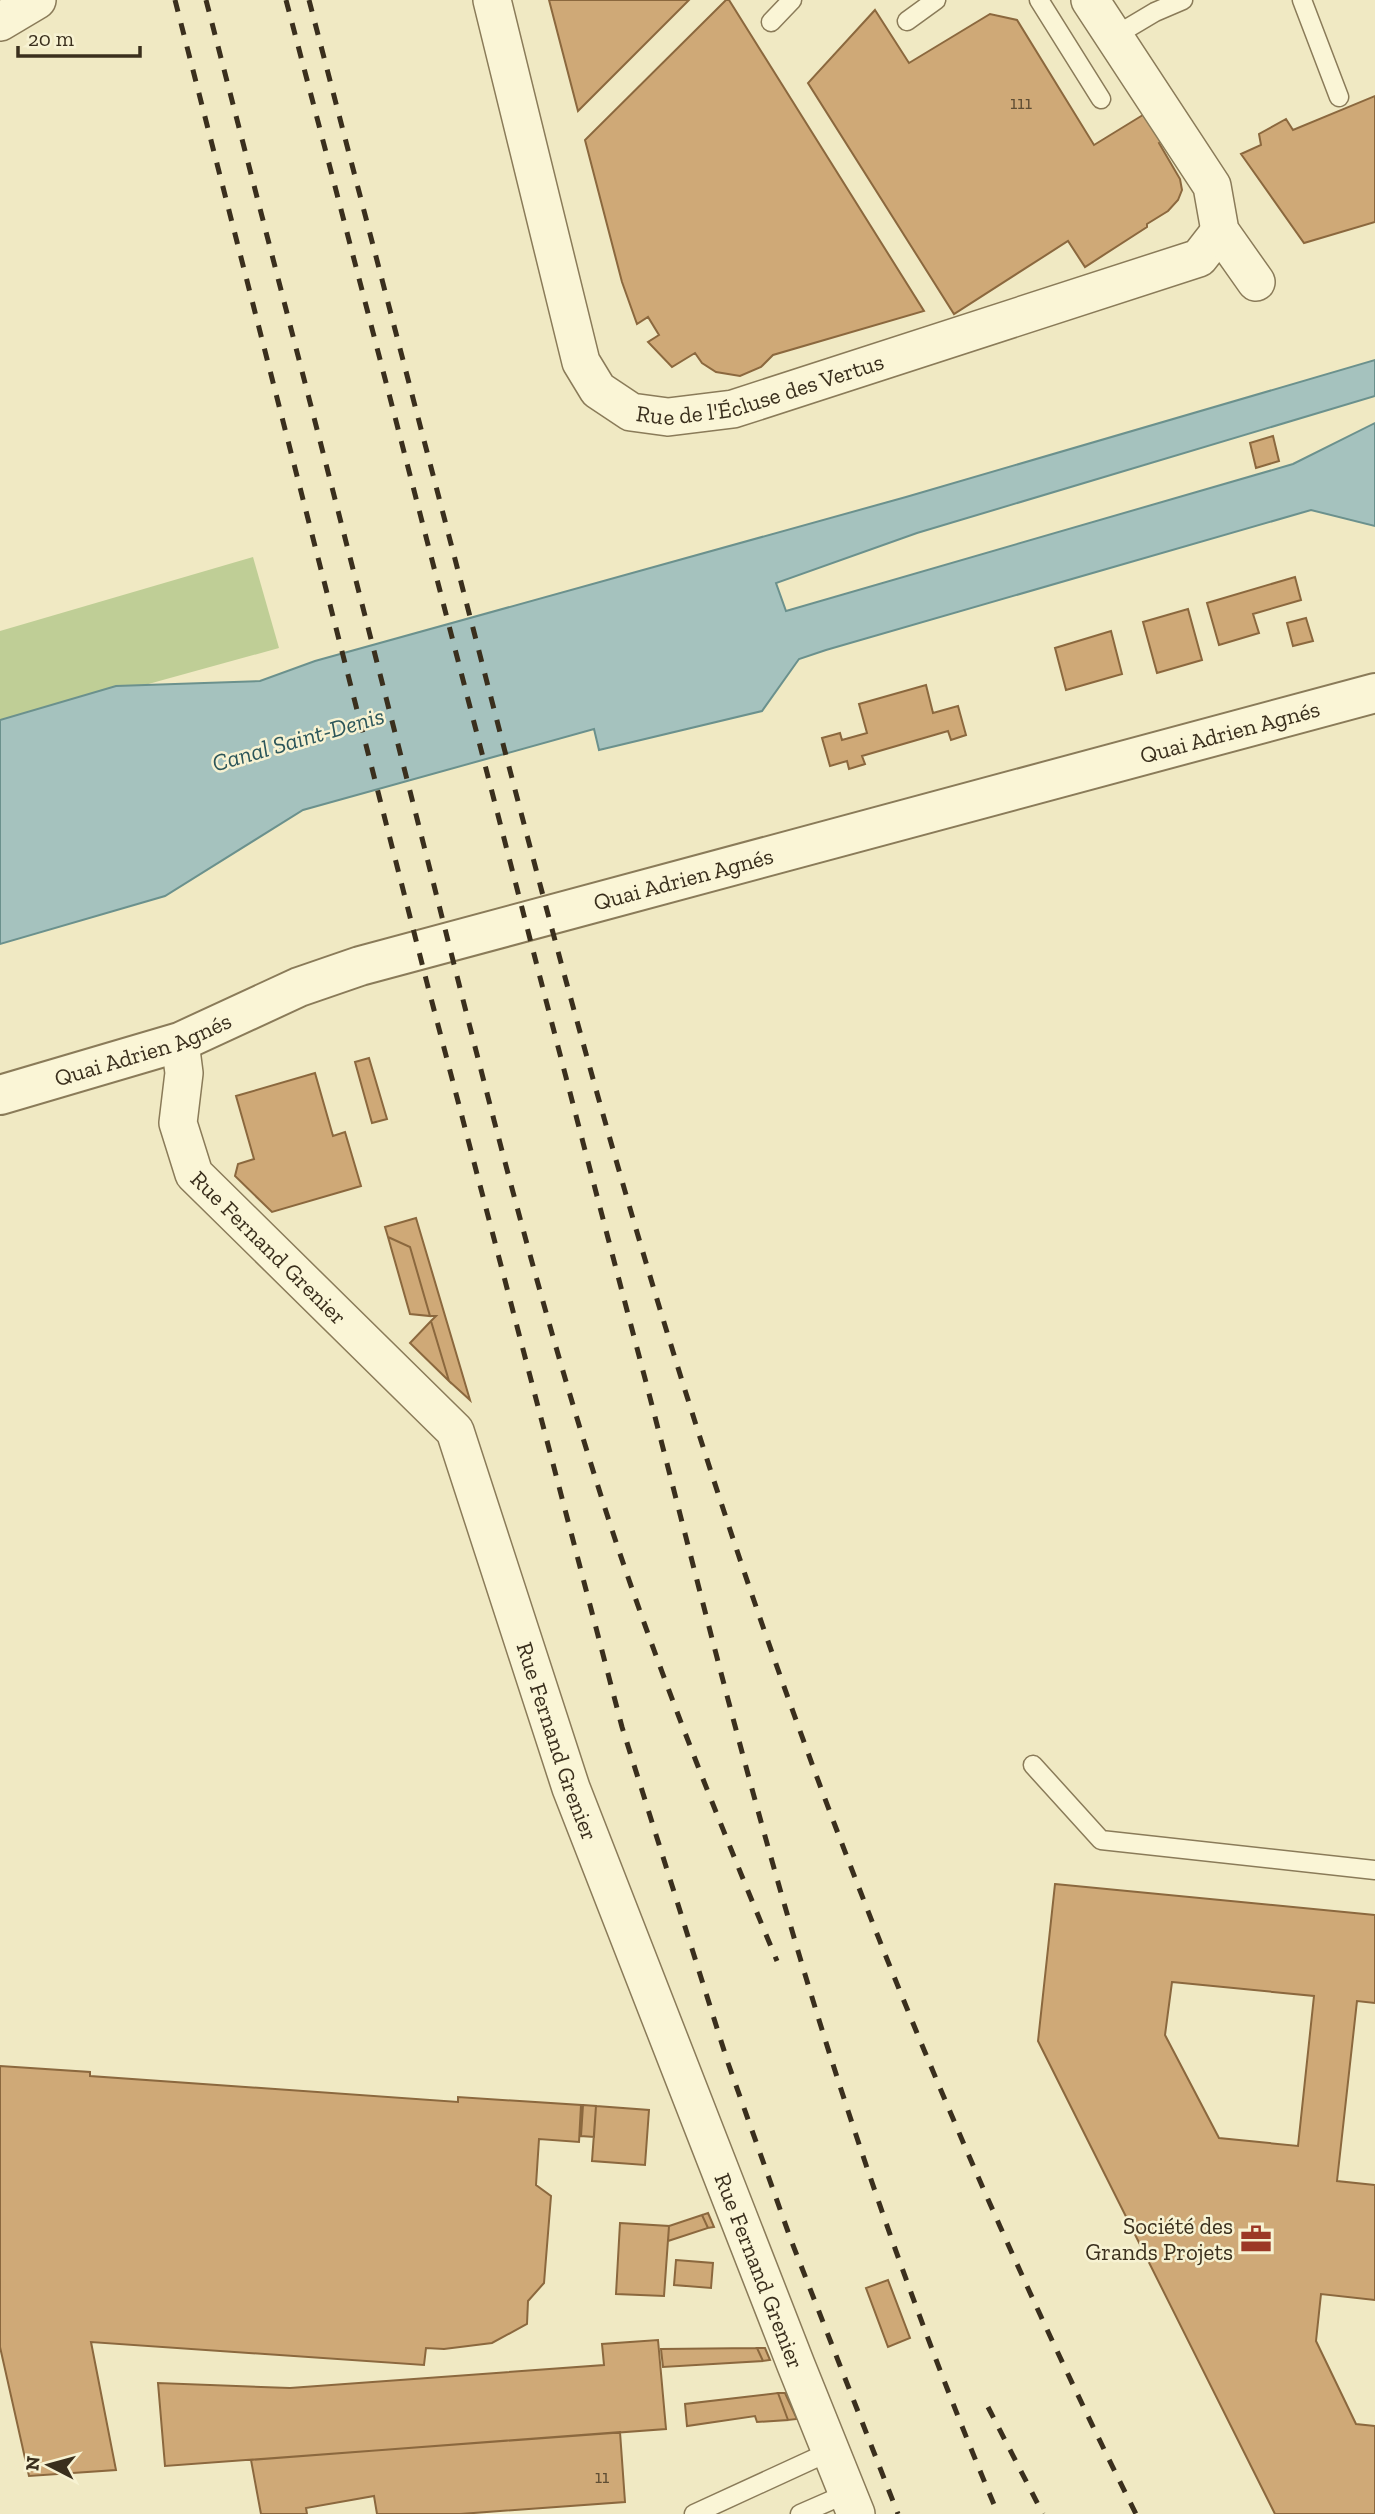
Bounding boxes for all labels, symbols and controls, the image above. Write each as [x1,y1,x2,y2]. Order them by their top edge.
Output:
scale bar [18,14,140,58]
text: 20 m [28,26,74,51]
house number: 111 [1010,91,1032,114]
street label: Rue de l'Écluse des Vertus [634,347,887,431]
street label: Quai Adrien Agnés [1137,694,1323,770]
water label: Canal Saint-Denis [209,701,387,777]
street label: Quai Adrien Agnés [590,841,776,917]
street label: Quai Adrien Agnés [51,1006,236,1092]
street label: Rue Fernand Grenier [185,1165,353,1331]
street label: Rue Fernand Grenier [511,1638,604,1845]
street label: Rue Fernand Grenier [708,2169,810,2373]
place label: Société des Grands Projets [1085,2212,1233,2266]
office icon: Société des Grands Projets [1239,2222,1273,2256]
north arrow [14,2430,84,2500]
text: N [20,2455,45,2472]
house number: 11 [595,2465,609,2488]

